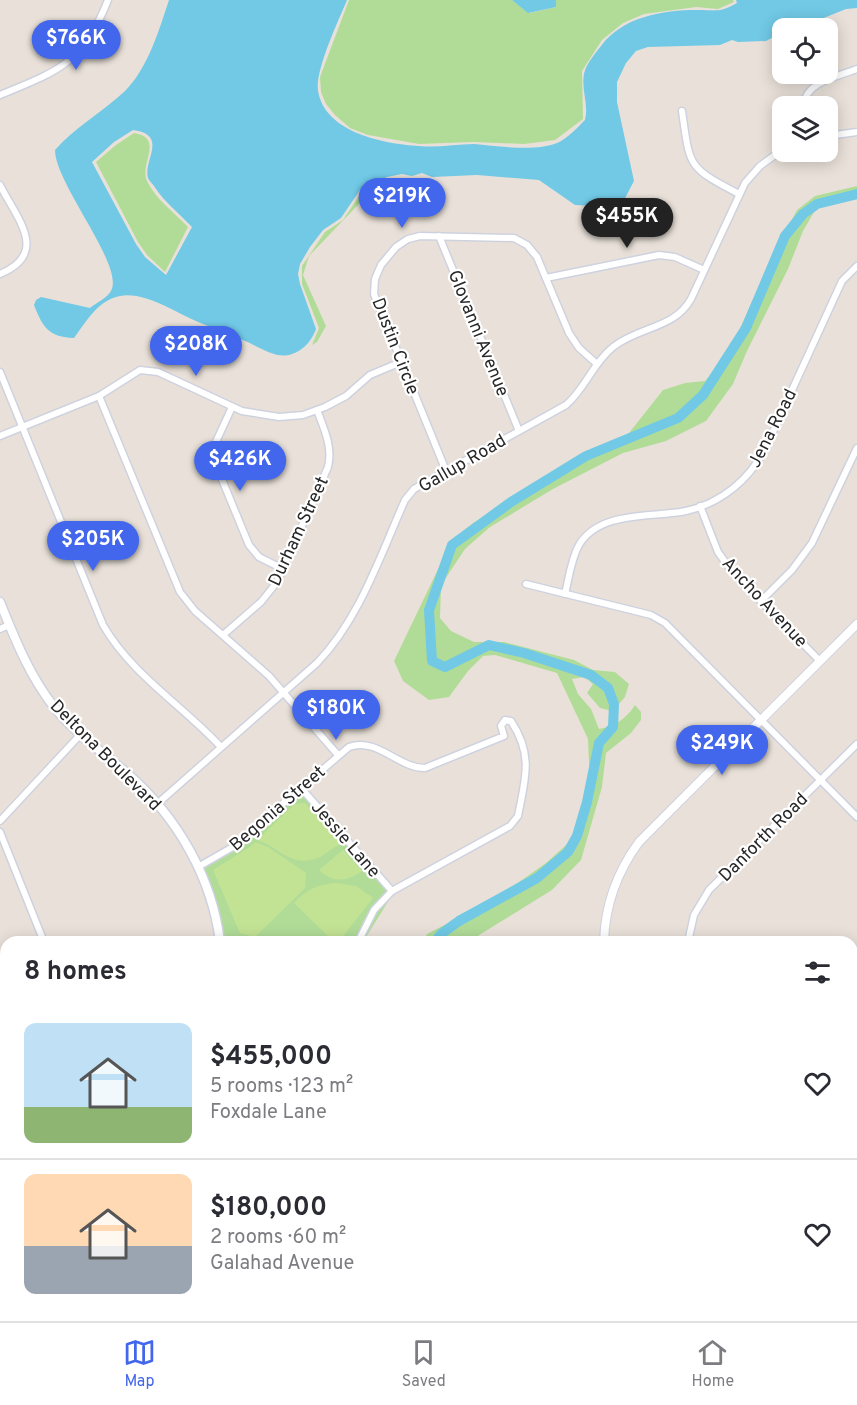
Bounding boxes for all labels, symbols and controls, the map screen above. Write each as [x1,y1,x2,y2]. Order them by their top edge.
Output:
map controls [772,18,838,162]
button: locate [772,18,838,84]
pin: $766K [34,20,118,71]
text: $766K [46,26,106,52]
button: layers [772,96,838,162]
pin: $219K [360,178,444,229]
text: $219K [373,184,431,210]
pin: $455K [585,198,669,249]
text: $455K [595,204,659,230]
street label: Glovanni Avenue [442,267,513,400]
street label: Dustin Circle [366,295,424,398]
pin: $208K [154,326,238,377]
text: $208K [164,332,228,358]
street label: Jena Road [744,385,803,472]
street label: Gallup Road [415,430,511,499]
pin: $426K [198,441,282,492]
text: $426K [208,447,272,473]
street label: Durham Street [264,473,335,590]
pin: $205K [51,521,135,572]
text: $205K [61,527,125,553]
street label: Ancho Avenue [716,553,812,653]
pin: $180K [294,690,378,741]
street label: Deltona Boulevard [44,695,166,817]
text: $180K [306,696,366,722]
pin: $249K [680,725,764,776]
text: $249K [690,731,754,757]
street label: Begonia Street [225,761,331,857]
street label: Danforth Road [715,789,814,888]
street label: Jessie Lane [305,797,385,883]
text: 8 homes [24,956,127,989]
icon: filters [801,956,834,989]
text: $455,000 [210,1041,332,1074]
icon: home [72,1047,144,1119]
icon: heart [801,1067,834,1100]
text: 5 rooms · 123 m² [210,1074,353,1100]
text: Foxdale Lane [210,1100,327,1126]
text: $180,000 [210,1192,327,1225]
icon: home [72,1198,144,1270]
icon: heart [801,1218,834,1251]
text: 2 rooms · 60 m² [210,1225,346,1251]
text: Galahad Avenue [210,1251,354,1277]
tab: Map [123,1336,156,1392]
tab: Saved [402,1336,446,1392]
tab: Home [692,1336,734,1392]

